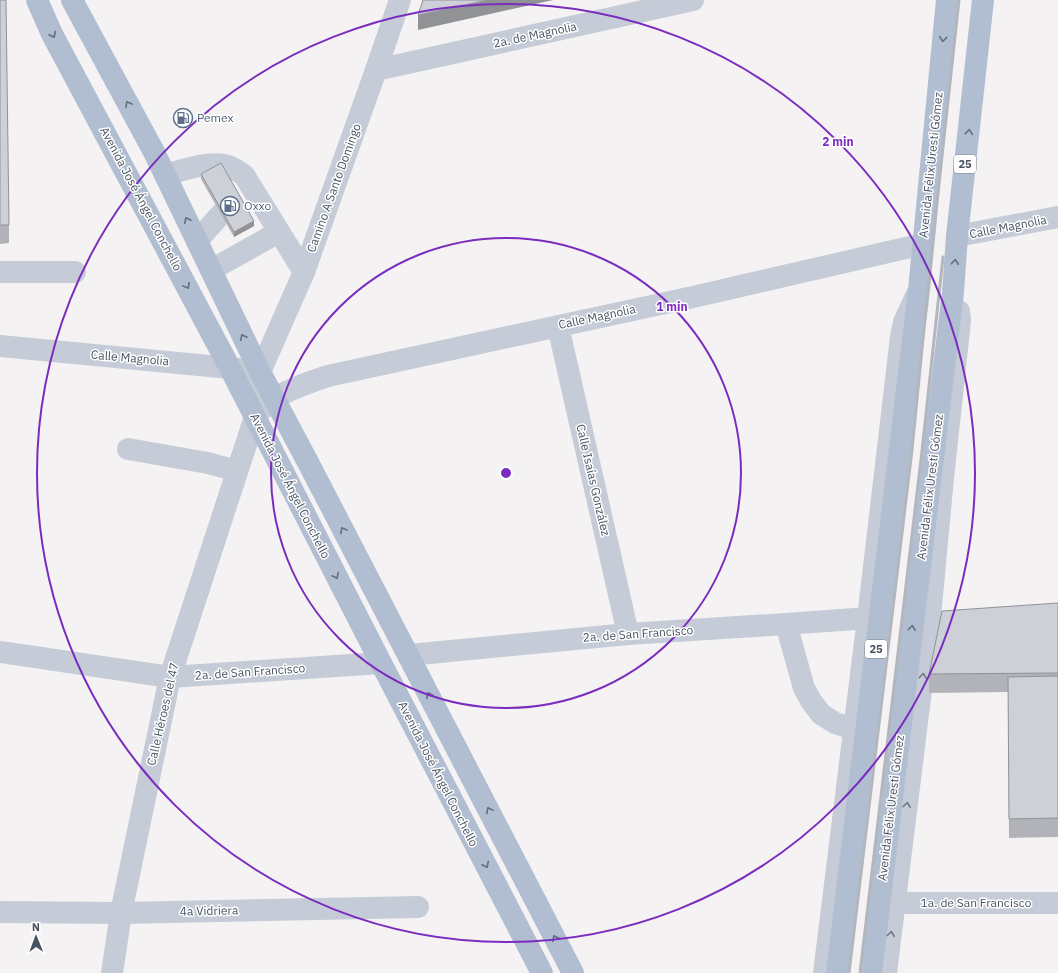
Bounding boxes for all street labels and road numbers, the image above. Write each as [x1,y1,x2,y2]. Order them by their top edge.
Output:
street label: 2a. de Magnolia [492,18,579,51]
street label: Avenida Félix Uresti Gómez [915,91,946,239]
street label: Camino A Santo Domingo [303,121,364,254]
street label: Avenida José Ángel Conchello [97,124,186,274]
road number: 25 [954,155,976,173]
street label: Calle Magnolia [968,212,1048,241]
street label: Calle Magnolia [557,301,637,332]
street label: Calle Magnolia [90,347,170,368]
street label: Avenida José Ángel Conchello [247,411,334,561]
street label: Avenida Félix Uresti Gómez [913,413,946,561]
street label: Calle Isaías González [573,423,614,538]
street label: 2a. de San Francisco [582,622,694,645]
road number: 25 [865,640,887,658]
street label: 2a. de San Francisco [194,660,306,683]
street label: Calle Héroes del 47 [143,661,182,767]
street label: Avenida José Ángel Conchello [395,699,482,849]
street label: Avenida Félix Uresti Gómez [874,734,907,882]
street label: 1a. de San Francisco [921,895,1032,910]
street label: 4a Vidriera [180,902,239,919]

